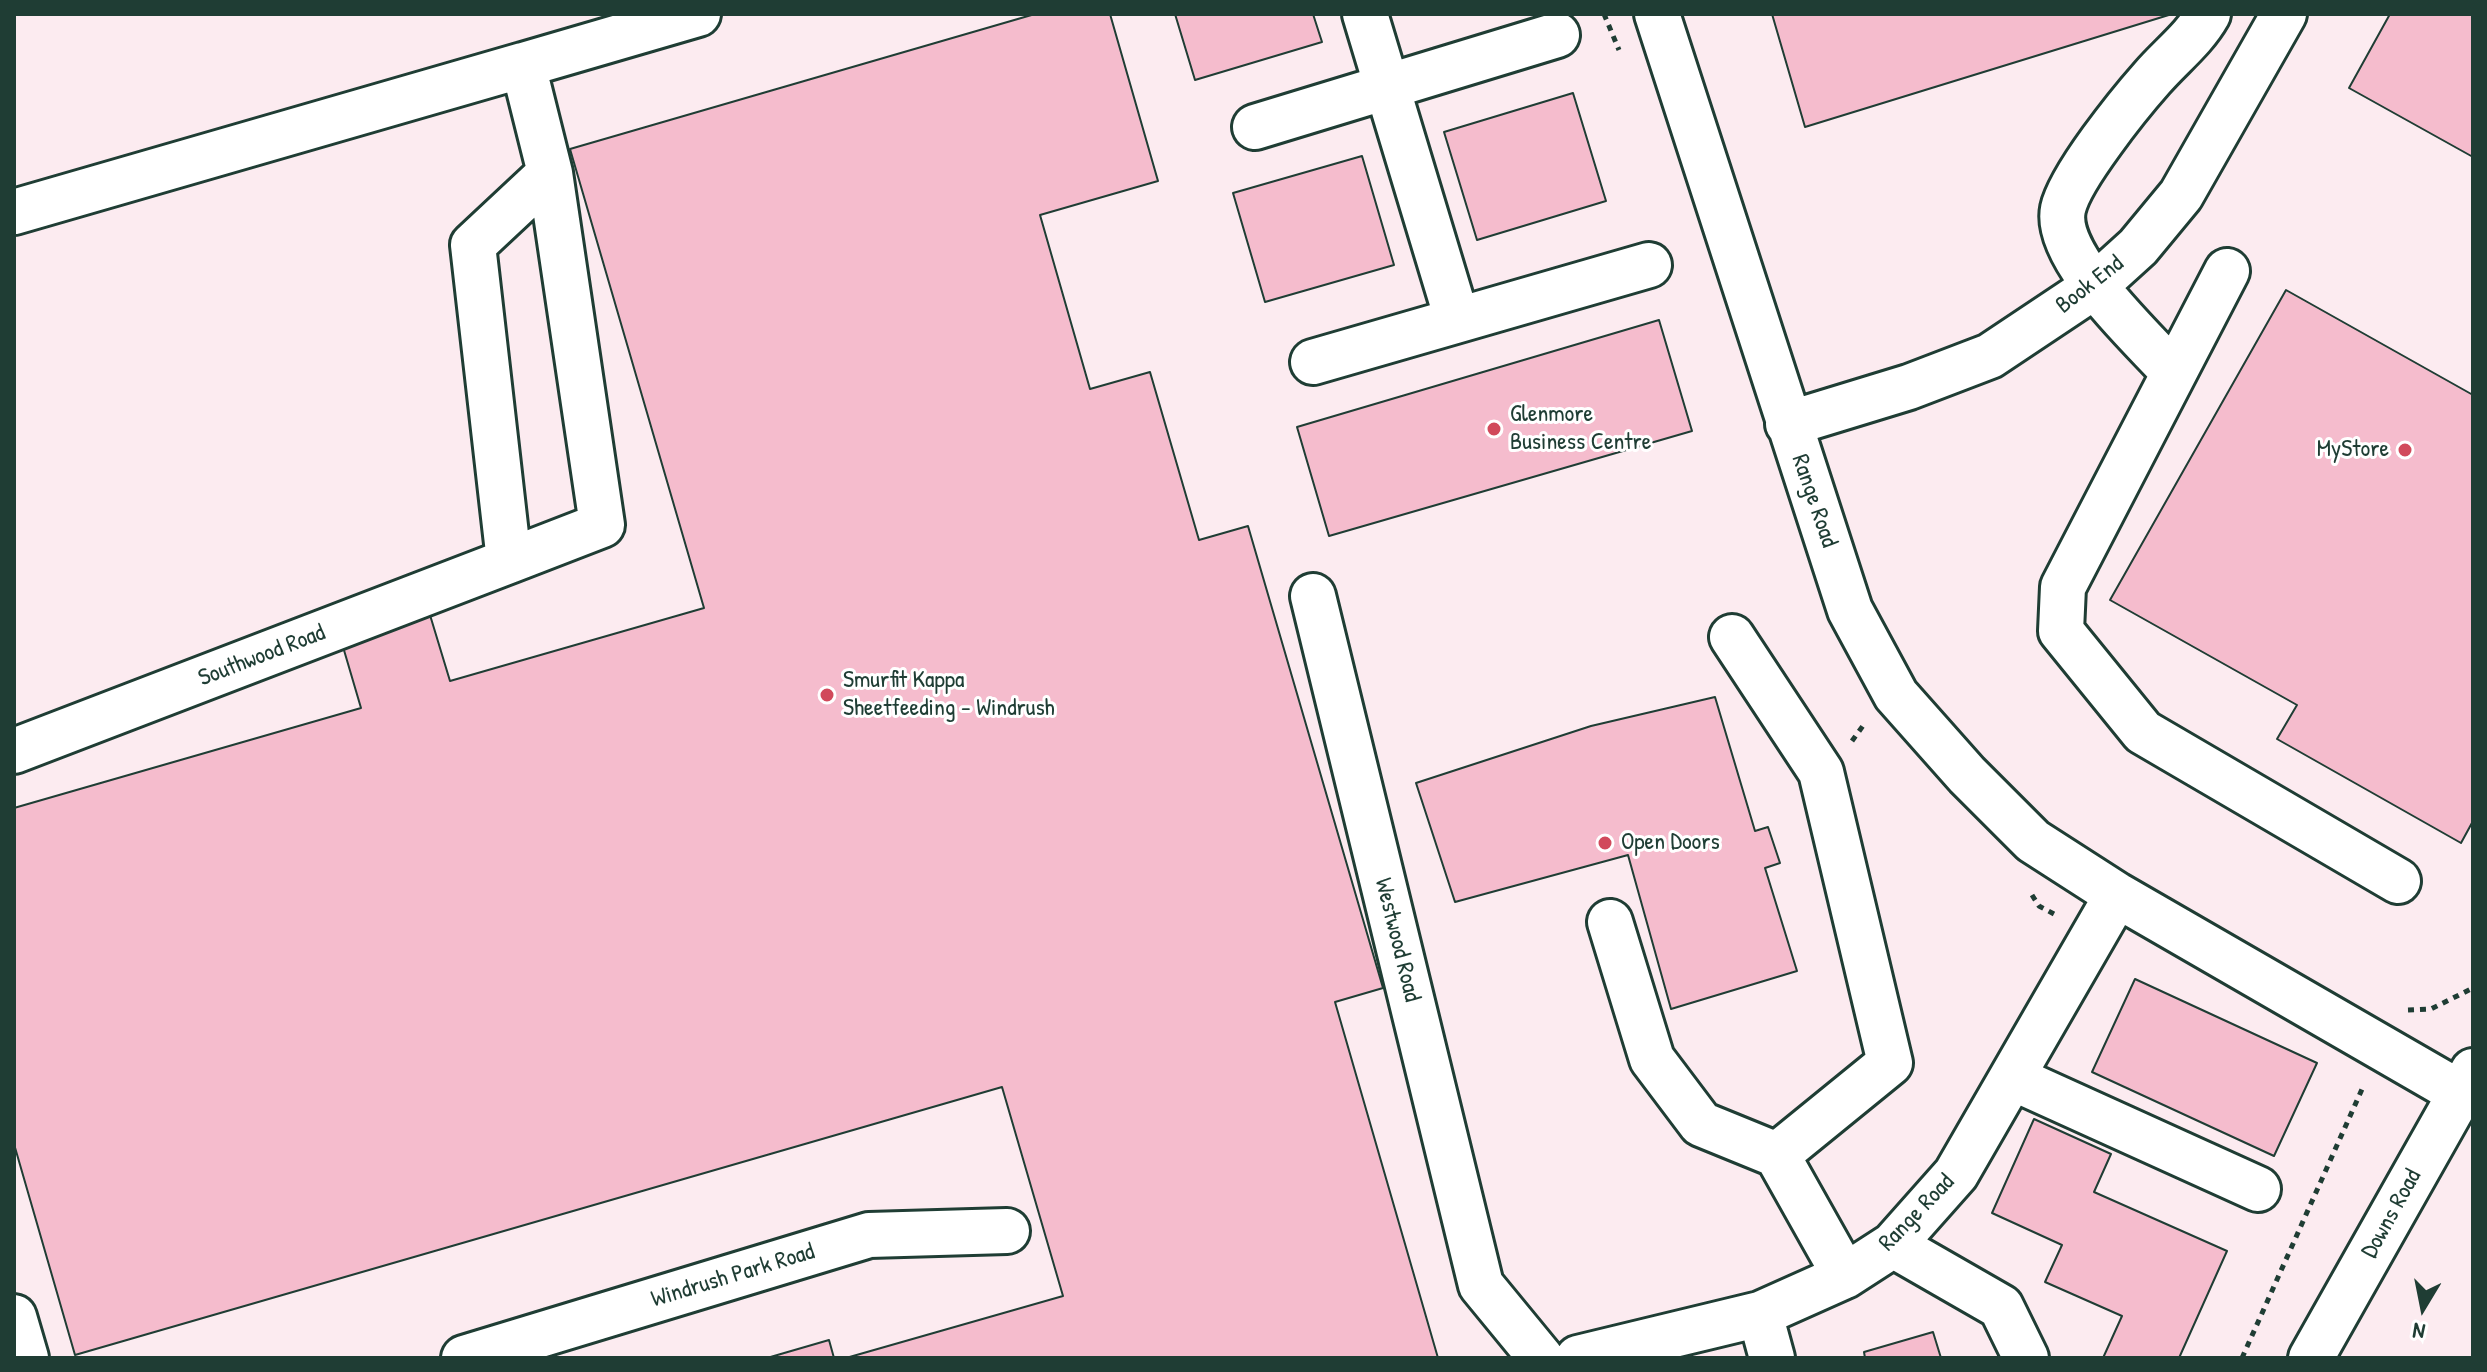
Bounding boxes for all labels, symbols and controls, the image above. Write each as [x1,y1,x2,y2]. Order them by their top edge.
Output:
street label: Book End [2050,250,2130,320]
place label: Glenmore Business Centre [1510,401,1651,457]
marker: Glenmore Business Centre [1485,420,1503,438]
place label: MyStore [2317,436,2389,464]
marker: MyStore [2396,441,2414,459]
street label: Range Road [1785,451,1843,551]
street label: Southwood Road [195,619,329,693]
place label: Smurfit Kappa Sheetfeeding - Windrush [843,667,1055,723]
marker: Smurfit Kappa Sheetfeeding - Windrush [818,686,836,704]
place label: Open Doors [1621,829,1720,857]
marker: Open Doors [1596,834,1614,852]
street label: Westwood Road [1368,875,1426,1005]
street label: Downs Road [2356,1165,2428,1263]
street label: Range Road [1873,1168,1961,1258]
street label: Windrush Park Road [648,1238,818,1314]
north arrow [2383,1268,2463,1348]
text: N [2410,1316,2427,1347]

